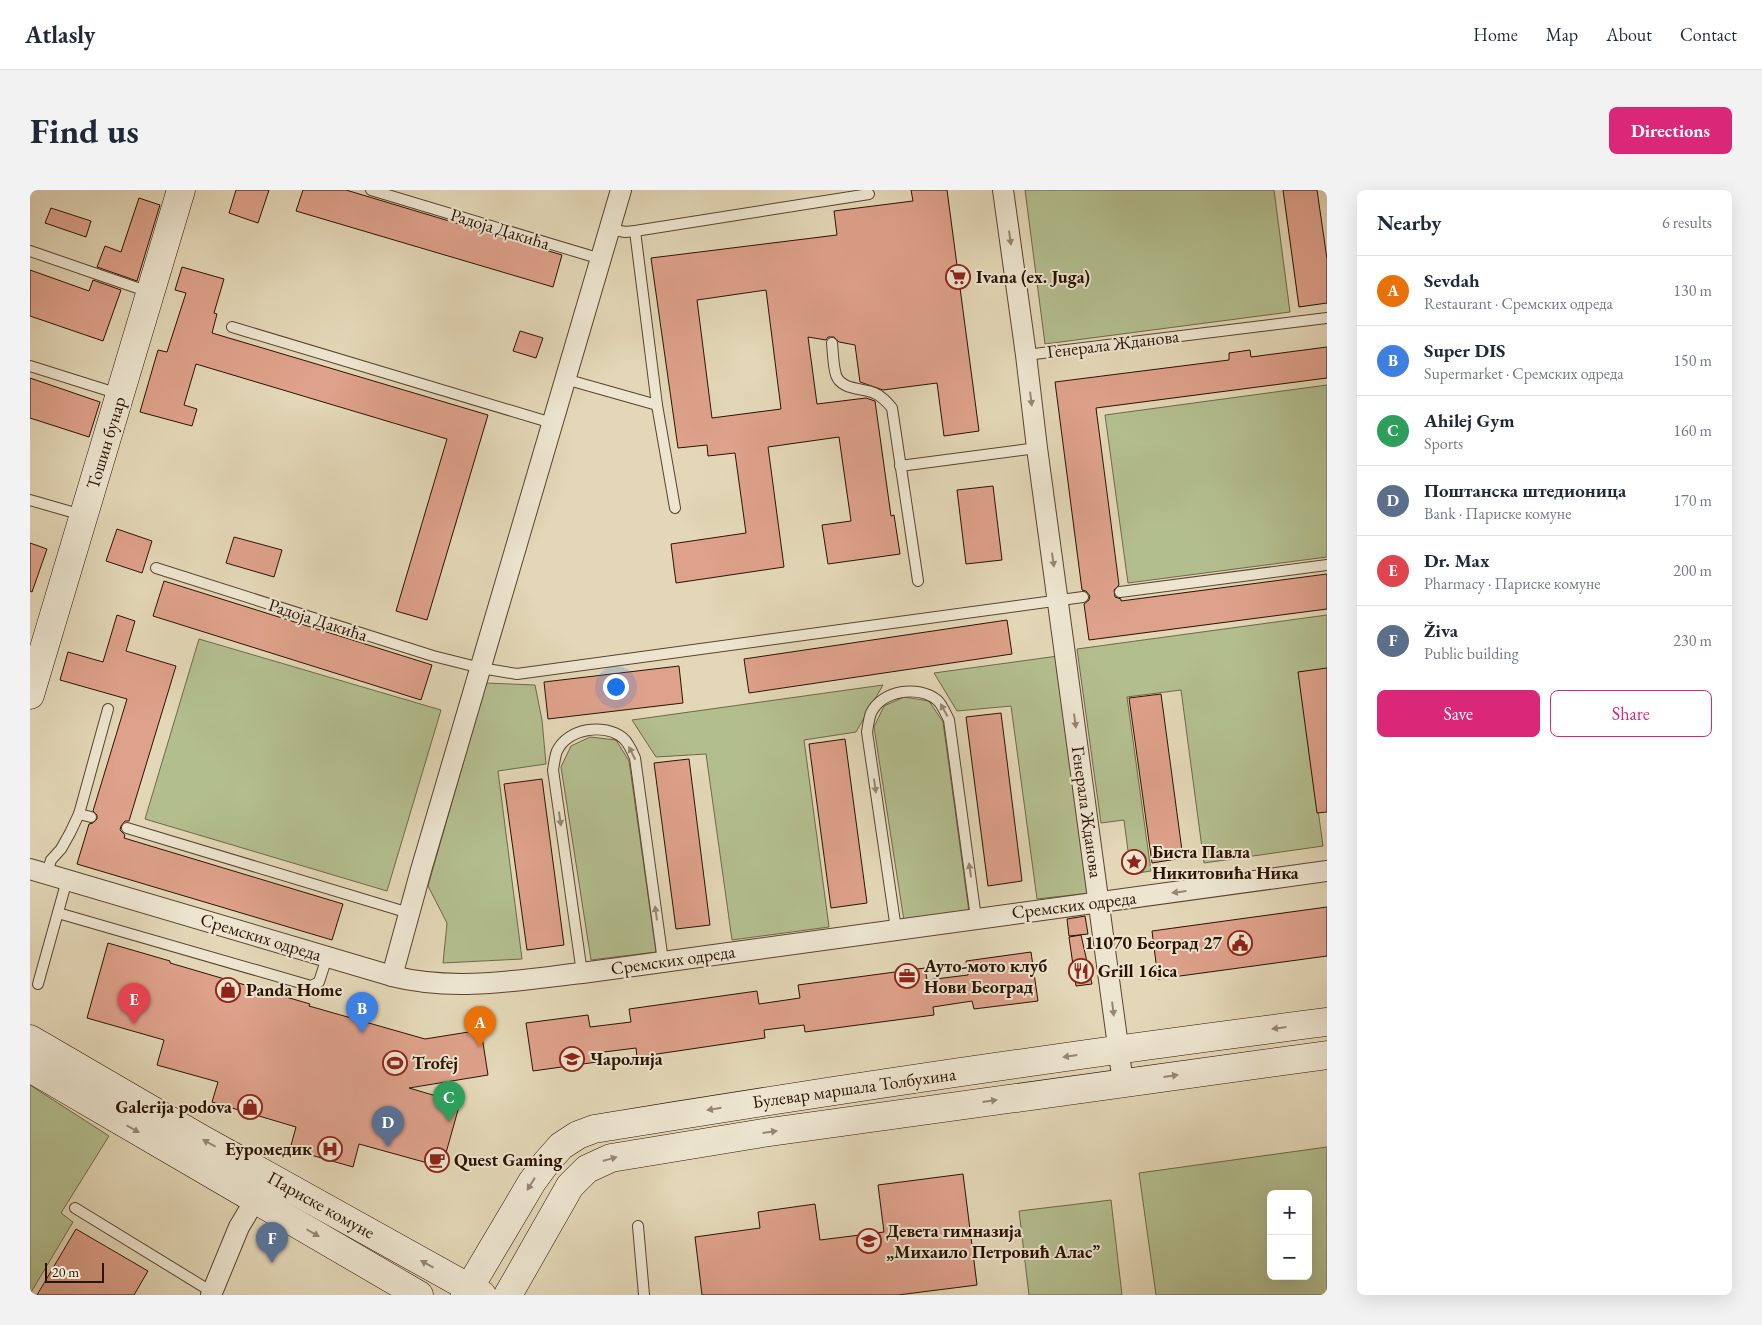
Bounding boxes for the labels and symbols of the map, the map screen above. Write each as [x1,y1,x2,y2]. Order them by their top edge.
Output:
street label: Радоја Дакића [448,203,553,255]
one-way arrow [1006,231,1014,247]
supermarket icon: Ivana (ex. Juga) [945,264,971,290]
place label: Ivana (ex. Juga) [976,265,1090,288]
street label: Генерала Жданова [1046,324,1181,363]
one-way arrow [1027,392,1035,408]
street label: Тошин бунар [81,394,131,492]
one-way arrow [1049,553,1057,569]
street label: Радоја Дакића [266,593,371,647]
your location [603,674,629,700]
one-way arrow [939,703,948,717]
one-way arrow [1071,714,1079,730]
street label: Генерала Жданова [1067,745,1108,880]
one-way arrow [628,746,636,760]
one-way arrow [871,778,879,794]
one-way arrow [556,811,564,827]
place label: Биста Павла Никитовића Ника [1152,840,1299,884]
place icon: Биста Павла Никитовића Ника [1121,849,1147,875]
one-way arrow [965,861,973,877]
street label: Сремских одреда [1010,885,1138,924]
one-way arrow [1171,888,1187,896]
one-way arrow [652,905,660,921]
street label: Сремских одреда [198,907,325,966]
public building icon: 11070 Београд 27 [1227,930,1253,956]
place label: 11070 Београд 27 [1085,931,1222,954]
street label: Сремских одреда [609,939,737,980]
place label: Ауто-мото клуб Нови Београд [923,954,1047,998]
restaurant icon: Grill 16ica [1068,958,1094,984]
place label: Grill 16ica [1098,959,1177,982]
office icon: Ауто-мото клуб Нови Београд [894,963,920,989]
shop icon: Panda Home [215,977,241,1003]
place label: Panda Home [246,978,343,1001]
pin: E [118,983,150,1024]
pin: B [346,992,378,1033]
one-way arrow [1109,1002,1117,1018]
pin: A [464,1006,496,1047]
one-way arrow [1270,1024,1286,1032]
school or university icon: Чаролија [559,1046,585,1072]
place label: Чаролија [590,1047,663,1070]
sports icon: Trofej [382,1050,408,1076]
place label: Trofej [412,1051,458,1074]
one-way arrow [1062,1052,1078,1060]
street label: Булевар маршала Толбухина [751,1062,958,1113]
one-way arrow [1163,1072,1179,1080]
pin: C [433,1081,465,1122]
shop icon: Galerija podova [237,1094,263,1120]
place label: Galerija podova [116,1095,232,1118]
one-way arrow [983,1097,999,1105]
pin: D [372,1106,404,1147]
one-way arrow [706,1106,722,1114]
one-way arrow [127,1124,140,1133]
one-way arrow [762,1128,778,1136]
hospital icon: Еуромедик [317,1136,343,1162]
place label: Еуромедик [225,1137,312,1160]
one-way arrow [202,1138,215,1147]
cafe icon: Quest Gaming [424,1147,450,1173]
place label: Quest Gaming [454,1148,563,1171]
one-way arrow [602,1154,617,1162]
street label: Париске комуне [263,1166,379,1244]
one-way arrow [527,1178,536,1191]
place label: Девета гимназија „Михаило Петровић Алас” [886,1219,1100,1263]
pin: F [256,1222,288,1263]
school or university icon: Девета гимназија „Михаило Петровић Алас” [856,1228,882,1254]
one-way arrow [305,1229,320,1237]
scale bar [45,1260,104,1283]
one-way arrow [420,1260,435,1268]

